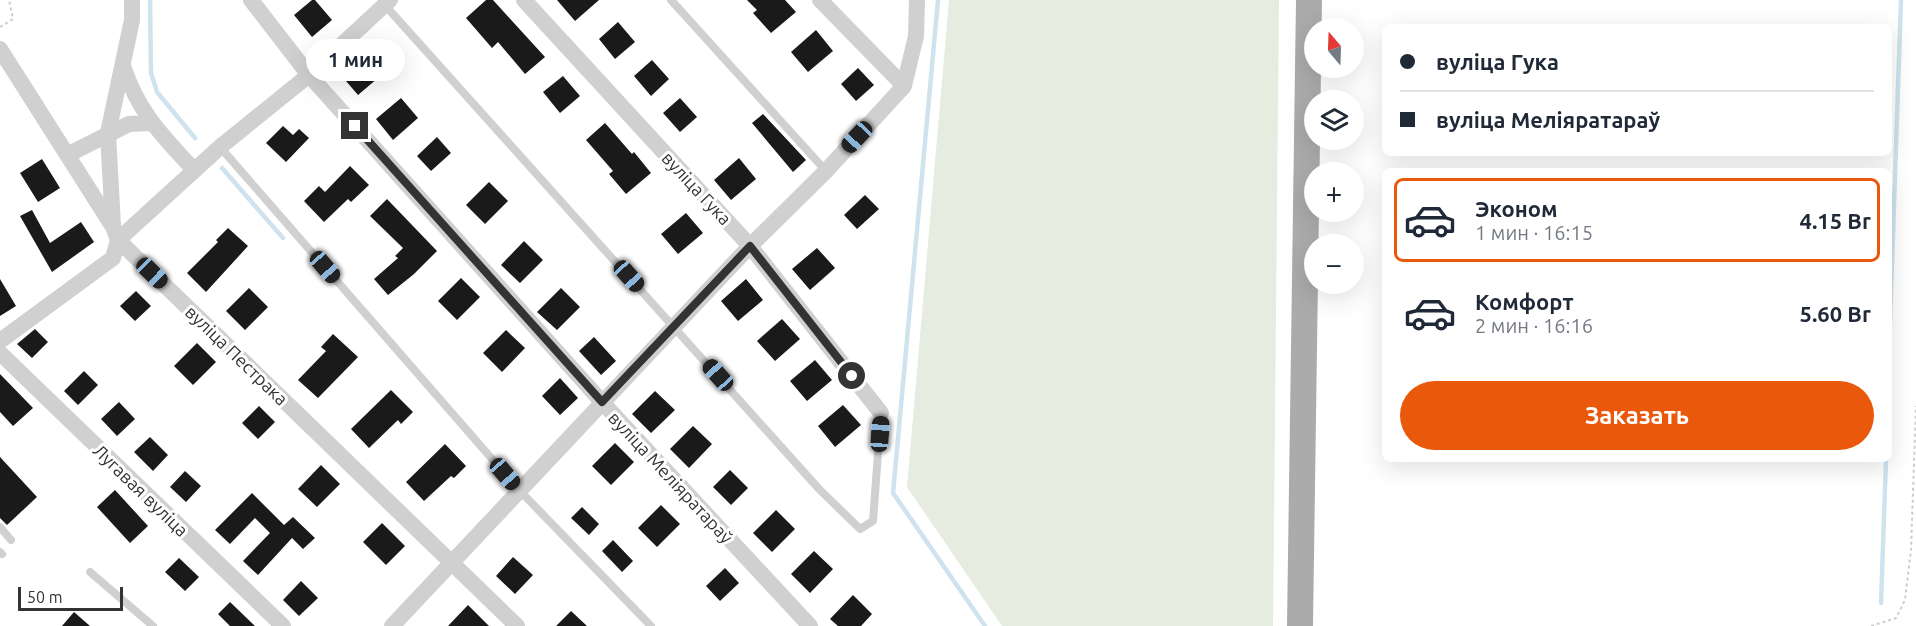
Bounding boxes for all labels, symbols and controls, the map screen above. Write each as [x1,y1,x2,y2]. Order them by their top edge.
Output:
north arrow [1304,18,1364,78]
map controls [1304,18,1364,294]
callout: 1 мин [306,39,404,81]
text: 1 мин [328,48,383,71]
text: вуліца Гука [1436,49,1559,74]
button: layers [1304,90,1364,150]
text: вуліца Меліяратараў [1436,107,1660,132]
route end [341,112,368,139]
car [838,118,876,156]
street label: вуліца Гука [658,147,736,229]
button: + [1304,162,1364,222]
icon: car [1403,193,1457,247]
text: Эконом [1475,196,1557,221]
text: 4.15 Br [1800,208,1871,233]
text: 1 мин · 16:15 [1475,221,1593,244]
button: − [1304,234,1364,294]
car [306,248,344,286]
car [133,254,171,292]
car [610,257,648,295]
icon: car [1403,286,1457,340]
text: Комфорт [1475,289,1574,314]
street label: вуліца Пестрака [182,301,292,409]
text: 5.60 Br [1800,301,1871,326]
text: 2 мин · 16:16 [1475,314,1593,337]
car [699,356,737,394]
route start [838,362,865,389]
button: Заказать [1400,381,1874,450]
street label: вуліца Меліяратараў [605,407,737,547]
car [870,415,890,453]
street label: Лугавая вуліца [90,440,192,540]
car [486,455,524,493]
scale bar [18,584,123,612]
text: 50 m [27,588,63,606]

